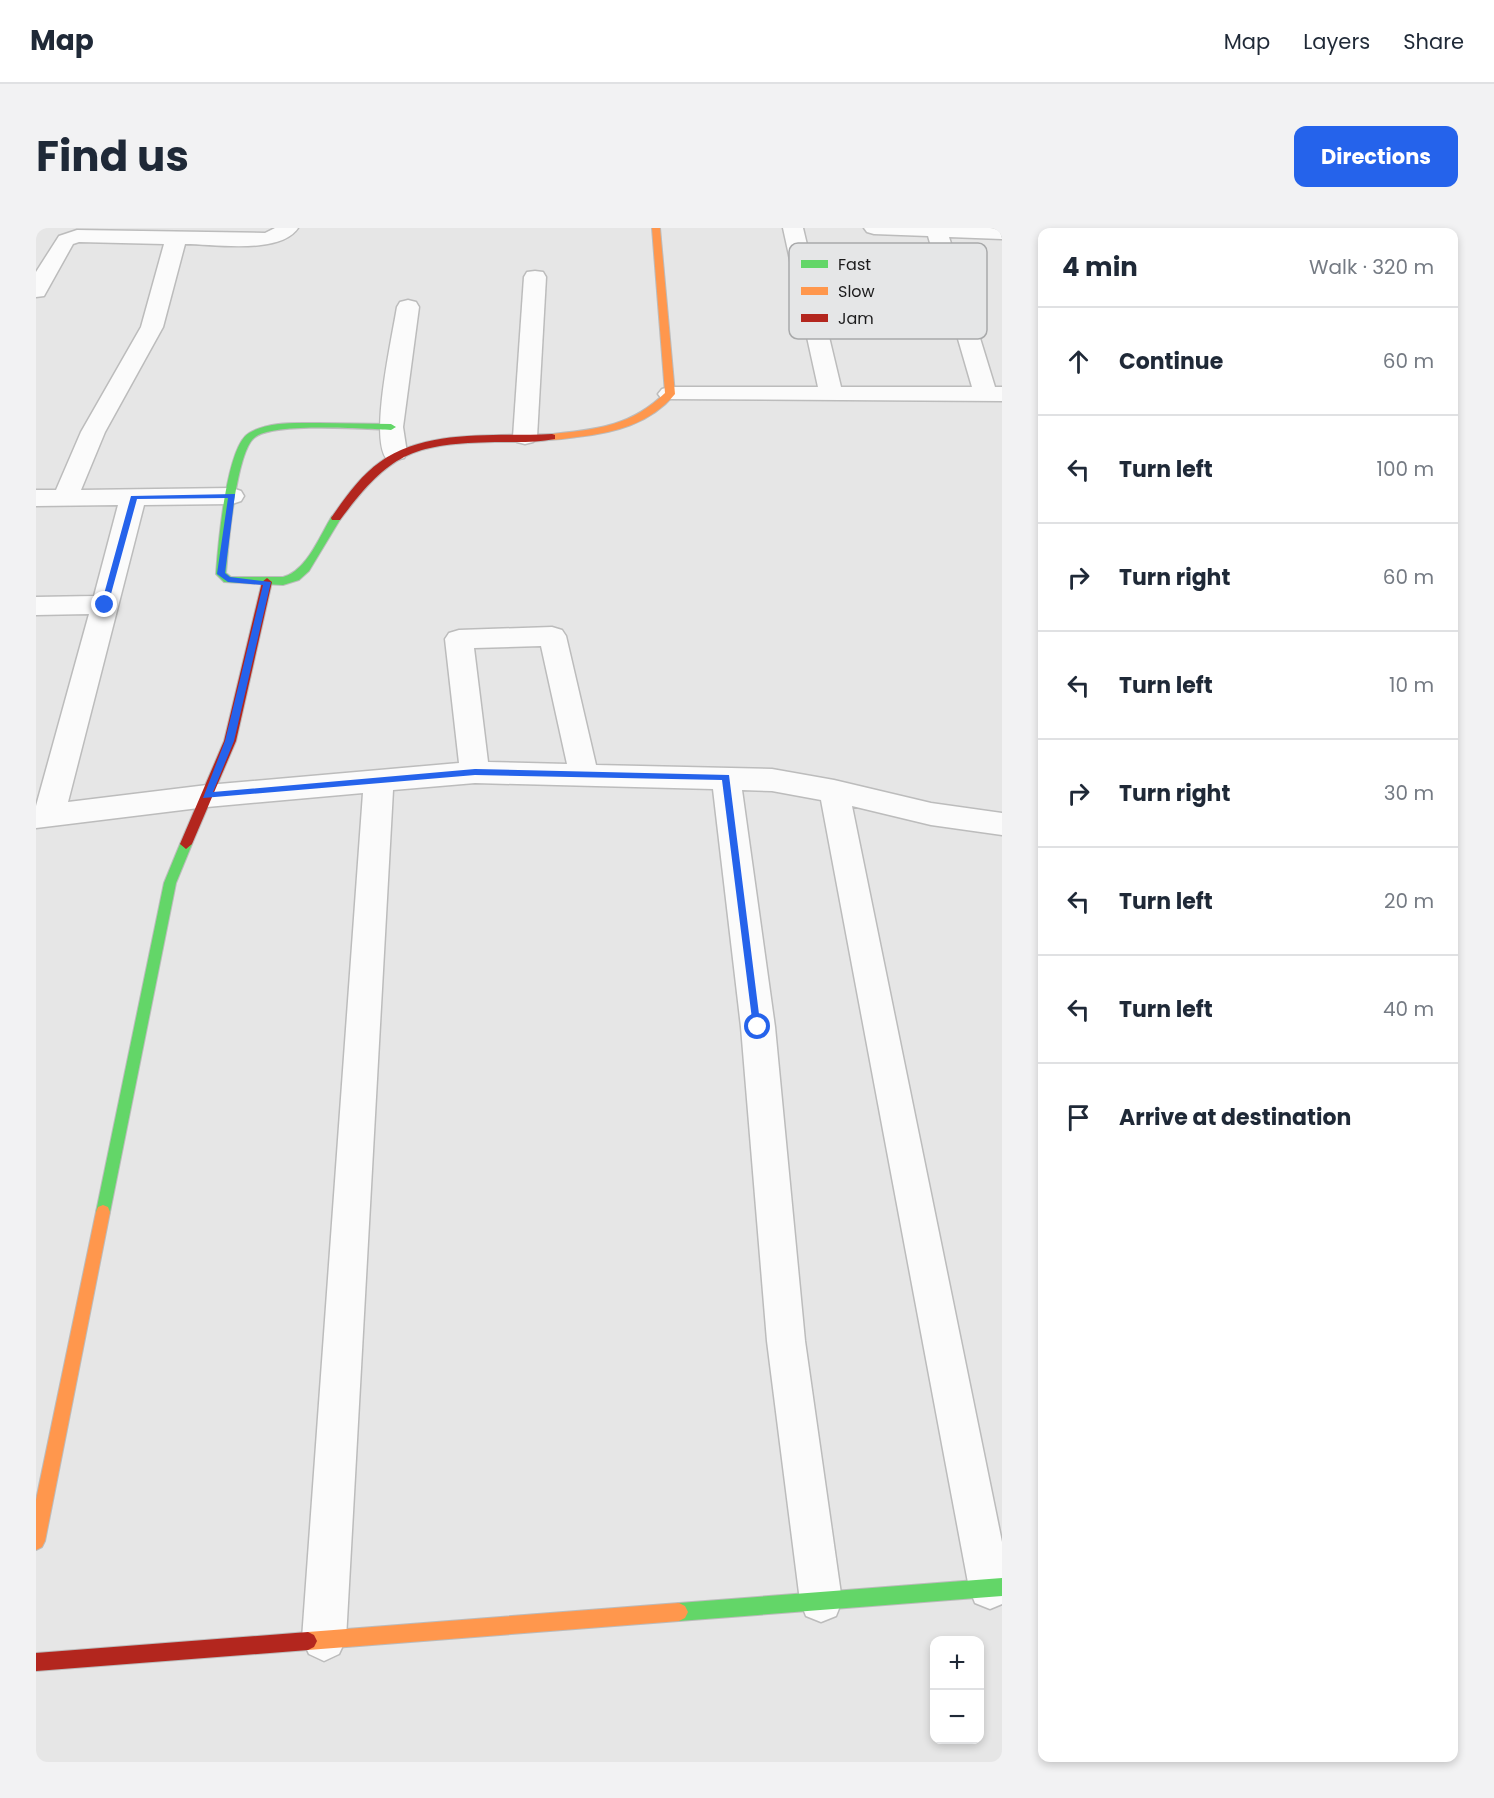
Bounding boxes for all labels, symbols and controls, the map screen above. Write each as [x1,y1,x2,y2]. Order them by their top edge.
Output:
text: Map [30,21,94,60]
text: Map [1224,27,1270,56]
text: Layers [1303,27,1370,56]
text: Share [1403,27,1464,56]
button: Directions [1294,126,1458,187]
text: Find us [36,127,189,186]
legend [789,243,987,339]
text: 4 min [1062,249,1138,285]
text: Fast [838,253,871,276]
text: Walk · 320 m [1309,253,1434,281]
text: Slow [838,280,875,303]
text: Jam [838,307,874,330]
icon: ahead [1062,345,1095,378]
text: Continue [1119,346,1223,377]
text: 60 m [1383,347,1434,375]
icon: left [1062,453,1095,486]
text: Turn left [1119,454,1213,485]
text: 100 m [1377,455,1434,483]
icon: right [1062,561,1095,594]
text: Turn right [1119,562,1230,593]
text: 60 m [1383,563,1434,591]
route end [91,591,117,617]
icon: left [1062,669,1095,702]
text: Turn left [1119,670,1213,701]
text: 10 m [1389,671,1434,699]
icon: right [1062,777,1095,810]
text: Turn right [1119,778,1230,809]
text: 30 m [1384,779,1434,807]
icon: left [1062,885,1095,918]
text: Turn left [1119,886,1213,917]
text: 20 m [1384,887,1434,915]
icon: left [1062,993,1095,1026]
text: Turn left [1119,994,1213,1025]
text: 40 m [1383,995,1434,1023]
route start [744,1013,770,1039]
icon: arrive [1062,1101,1095,1134]
text: Arrive at destination [1119,1102,1351,1133]
map controls [930,1636,984,1744]
button: + [930,1636,984,1690]
button: − [930,1690,984,1744]

